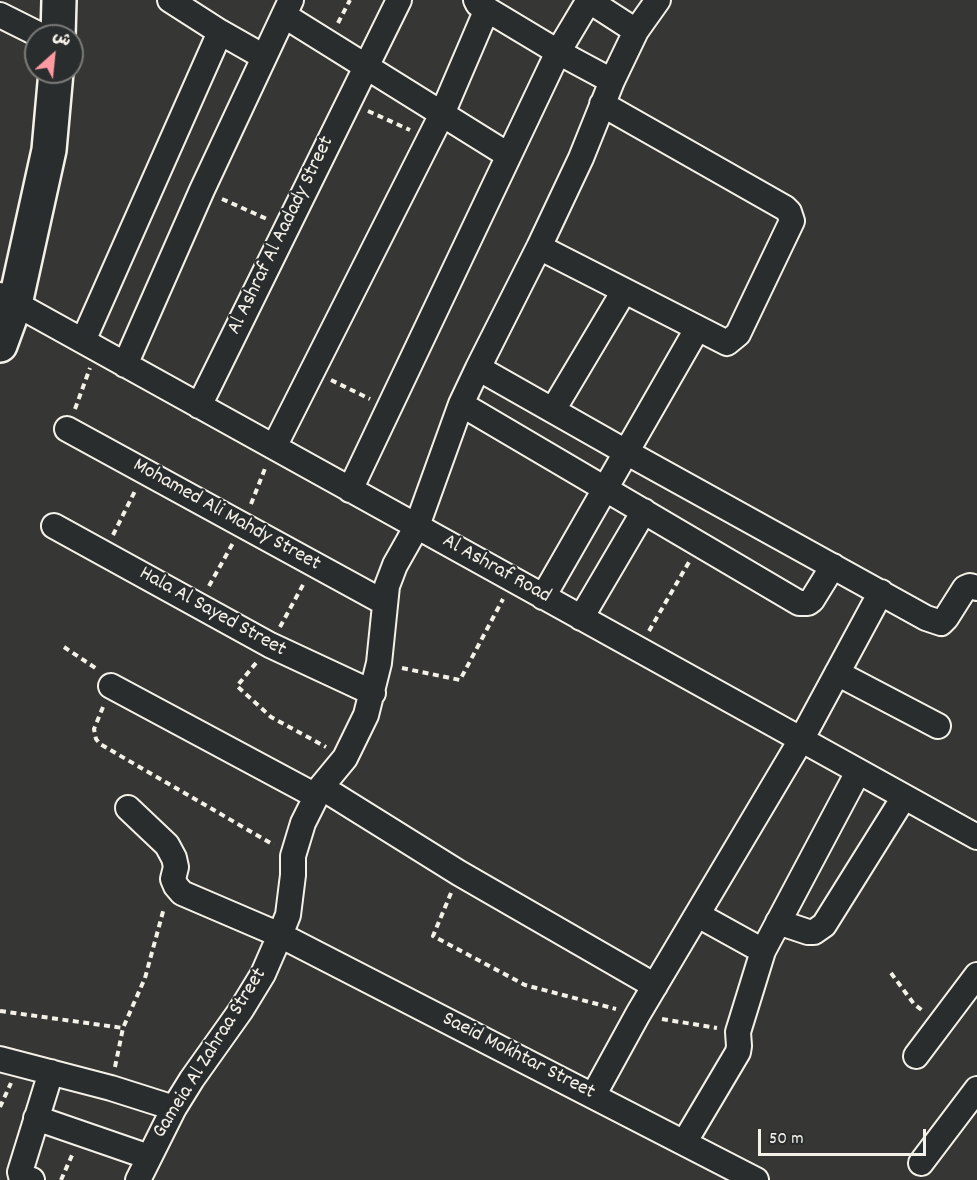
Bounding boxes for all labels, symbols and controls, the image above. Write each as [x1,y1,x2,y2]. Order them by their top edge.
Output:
north arrow [24,24,84,84]
text: ش [48,25,75,54]
street label: Al Ashraf Al Aadady Street [223,133,341,339]
street label: Mohamed Ali Mahdy Street [128,454,324,578]
street label: Al Ashraf Road [437,530,555,610]
street label: Hala Al Sayed Street [134,562,290,664]
street label: Gameia Al Zahraa Street [148,964,274,1144]
street label: Saeid Mokhtar Street [437,1008,599,1106]
scale bar [761,1117,929,1155]
text: 50 m [769,1127,804,1152]

